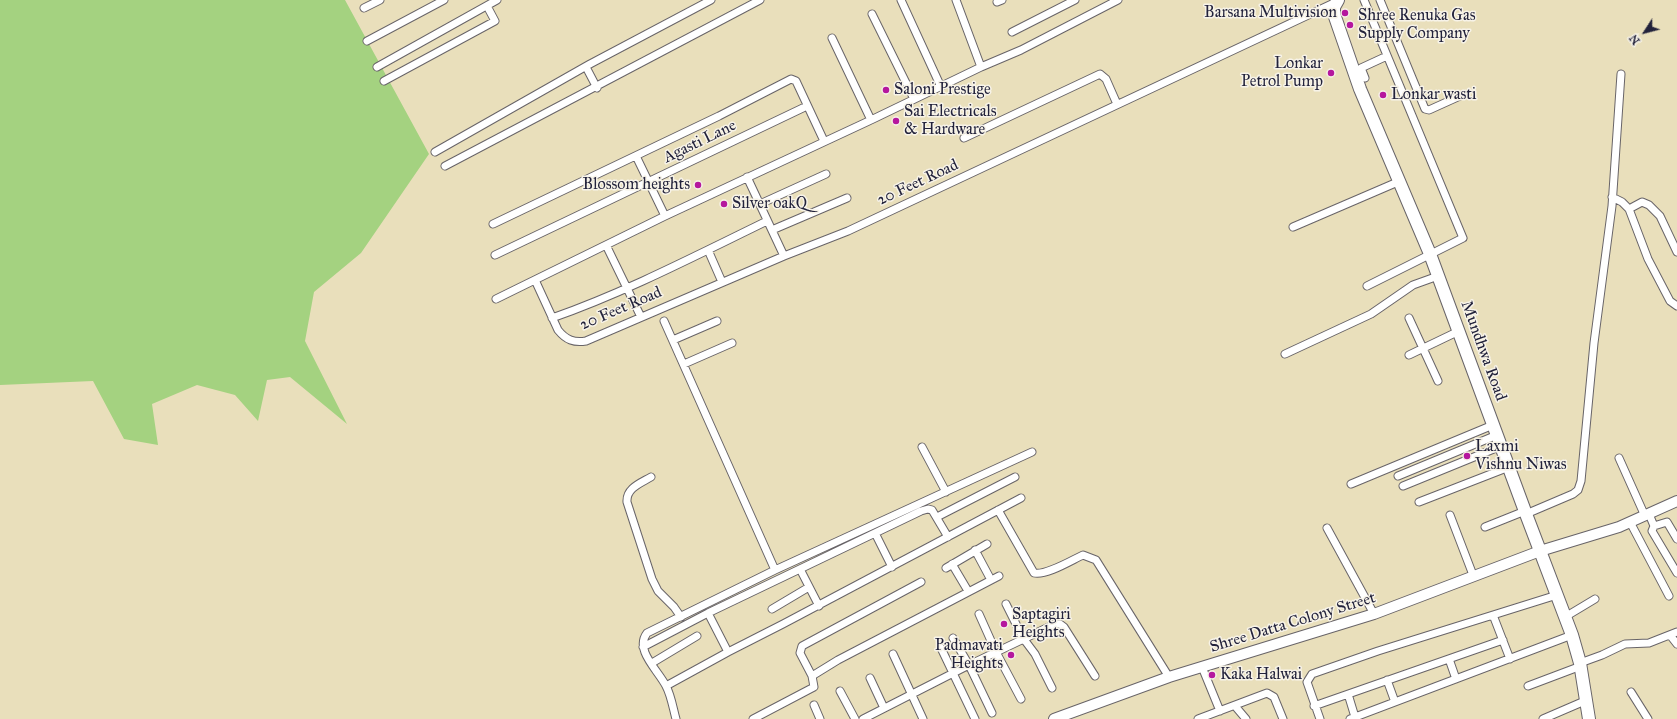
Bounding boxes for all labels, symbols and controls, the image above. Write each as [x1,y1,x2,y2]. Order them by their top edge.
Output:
place label: Barsana Multivision [1204,3,1337,23]
place label: Shree Renuka Gas Supply Company [1358,6,1476,44]
marker: Barsana Multivision [1340,8,1350,18]
north arrow [1625,12,1665,52]
marker: Shree Renuka Gas Supply Company [1345,20,1355,30]
text: N [1627,32,1643,47]
place label: Lonkar Petrol Pump [1241,54,1323,92]
marker: Lonkar Petrol Pump [1326,68,1336,78]
place label: Saloni Prestige [894,80,991,100]
marker: Saloni Prestige [881,85,891,95]
place label: Lonkar wasti [1391,85,1476,105]
marker: Lonkar wasti [1378,90,1388,100]
place label: Sai Electricals & Hardware [904,102,997,140]
street label: Agasti Lane [661,116,739,168]
marker: Sai Electricals & Hardware [891,116,901,126]
street label: 20 Feet Road [874,156,962,210]
place label: Blossom heights [583,175,690,195]
marker: Blossom heights [693,180,703,190]
place label: Silver oakQ [732,194,807,214]
marker: Silver oakQ [719,199,729,209]
street label: 20 Feet Road [577,283,665,335]
street label: Mundhwa Road [1456,298,1510,404]
place label: Laxmi Vishnu Niwas [1475,437,1567,475]
marker: Laxmi Vishnu Niwas [1462,451,1472,461]
street label: Shree Datta Colony Street [1208,589,1378,657]
place label: Saptagiri Heights [1012,605,1071,643]
marker: Saptagiri Heights [999,619,1009,629]
place label: Padmavati Heights [935,636,1003,674]
marker: Padmavati Heights [1006,650,1016,660]
place label: Kaka Halwai [1220,665,1302,685]
marker: Kaka Halwai [1207,670,1217,680]

